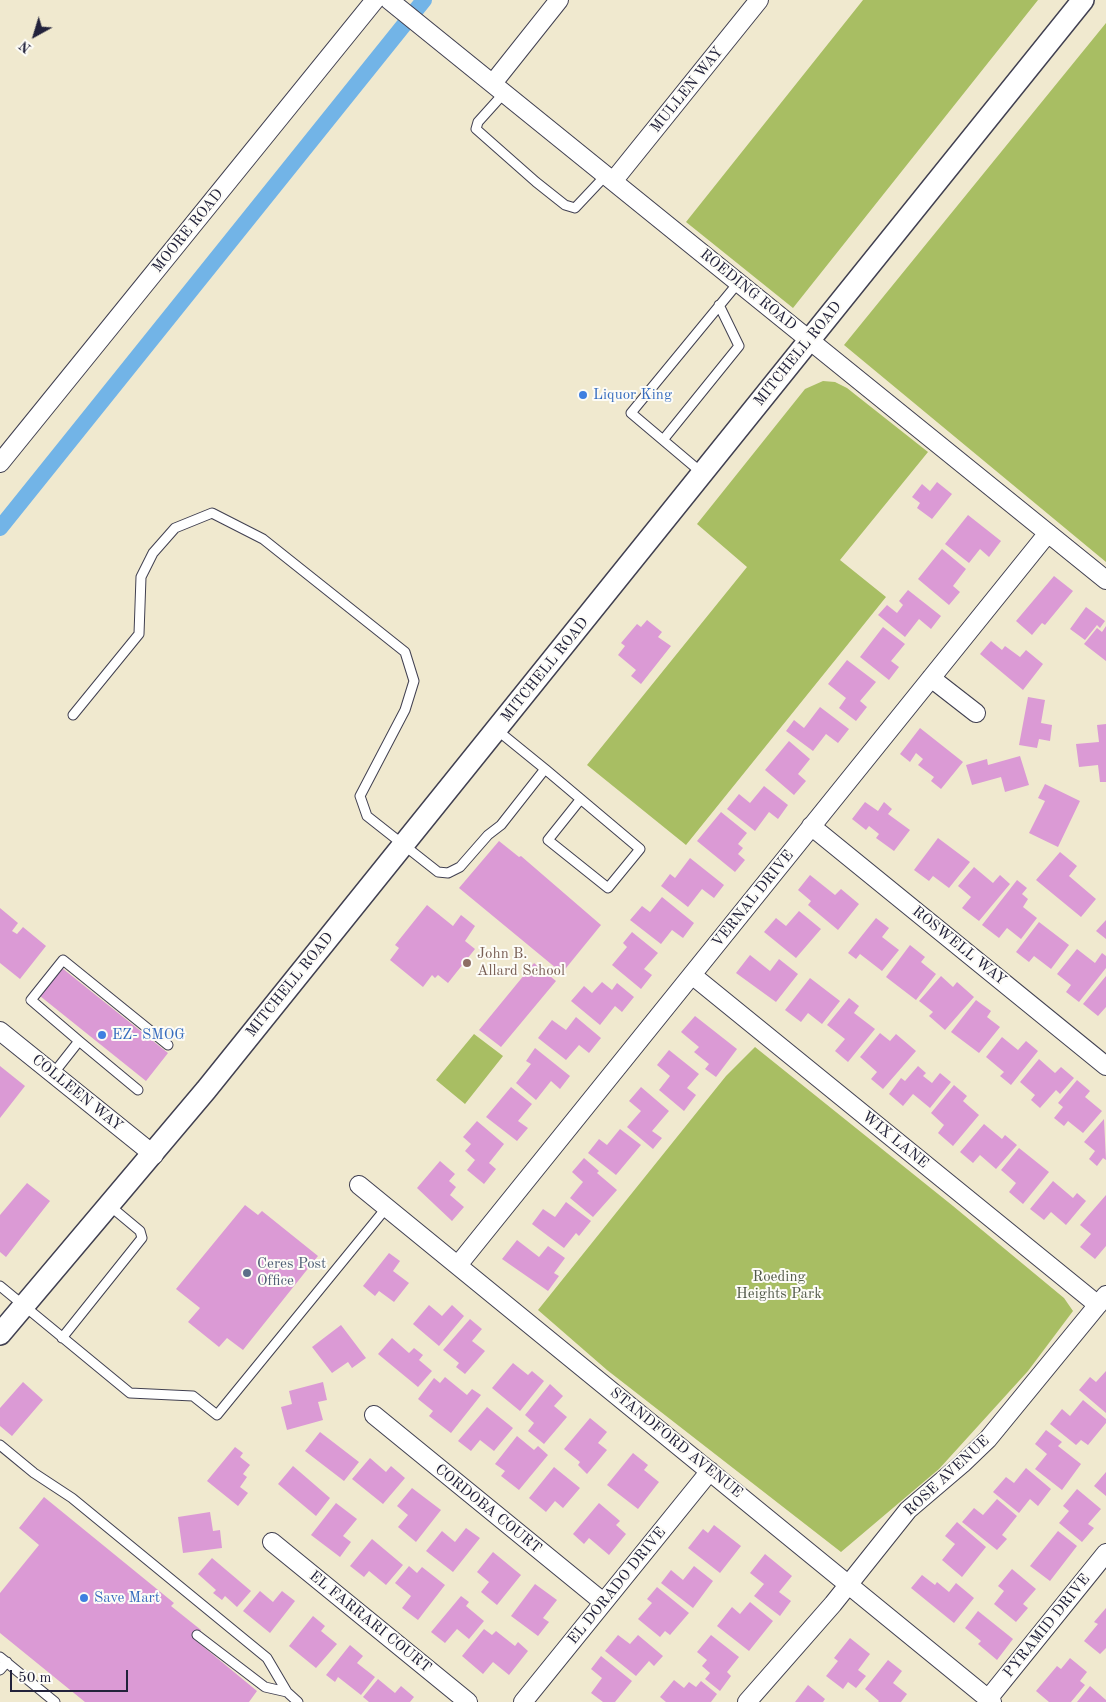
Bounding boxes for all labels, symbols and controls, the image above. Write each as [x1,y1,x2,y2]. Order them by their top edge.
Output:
north arrow [10,10,60,60]
text: N [17,38,34,55]
street label: MULLEN WAY [647,44,727,136]
street label: MOORE ROAD [149,186,227,276]
street label: ROEDING ROAD [696,245,800,335]
street label: MITCHELL ROAD [750,298,846,410]
place label: Liquor King [593,386,672,404]
marker: Liquor King [577,389,589,401]
street label: MITCHELL ROAD [497,614,593,726]
street label: VERNAL DRIVE [708,847,798,951]
street label: ROSWELL WAY [908,903,1010,989]
street label: MITCHELL ROAD [242,929,338,1041]
place label: John B. Allard School [477,945,565,980]
marker: John B. Allard School [461,957,473,969]
place label: EZ- SMOG [112,1026,185,1044]
marker: EZ- SMOG [96,1029,108,1041]
street label: COLLEEN WAY [28,1051,126,1135]
street label: WIX LANE [858,1108,932,1172]
place label: Ceres Post Office [257,1255,326,1290]
marker: Ceres Post Office [241,1267,253,1279]
park label: Roeding Heights Park [736,1268,822,1303]
street label: STANDFORD AVENUE [606,1384,746,1502]
street label: ROSE AVENUE [901,1432,993,1520]
street label: CORDOBA COURT [431,1460,545,1558]
street label: EL DORADO DRIVE [564,1524,670,1648]
street label: EL FARRARI COURT [305,1567,435,1677]
street label: PYRAMID DRIVE [1000,1571,1094,1681]
place label: Save Mart [94,1589,160,1607]
marker: Save Mart [78,1592,90,1604]
scale bar [12,1660,130,1692]
text: 50 m [18,1671,52,1686]

